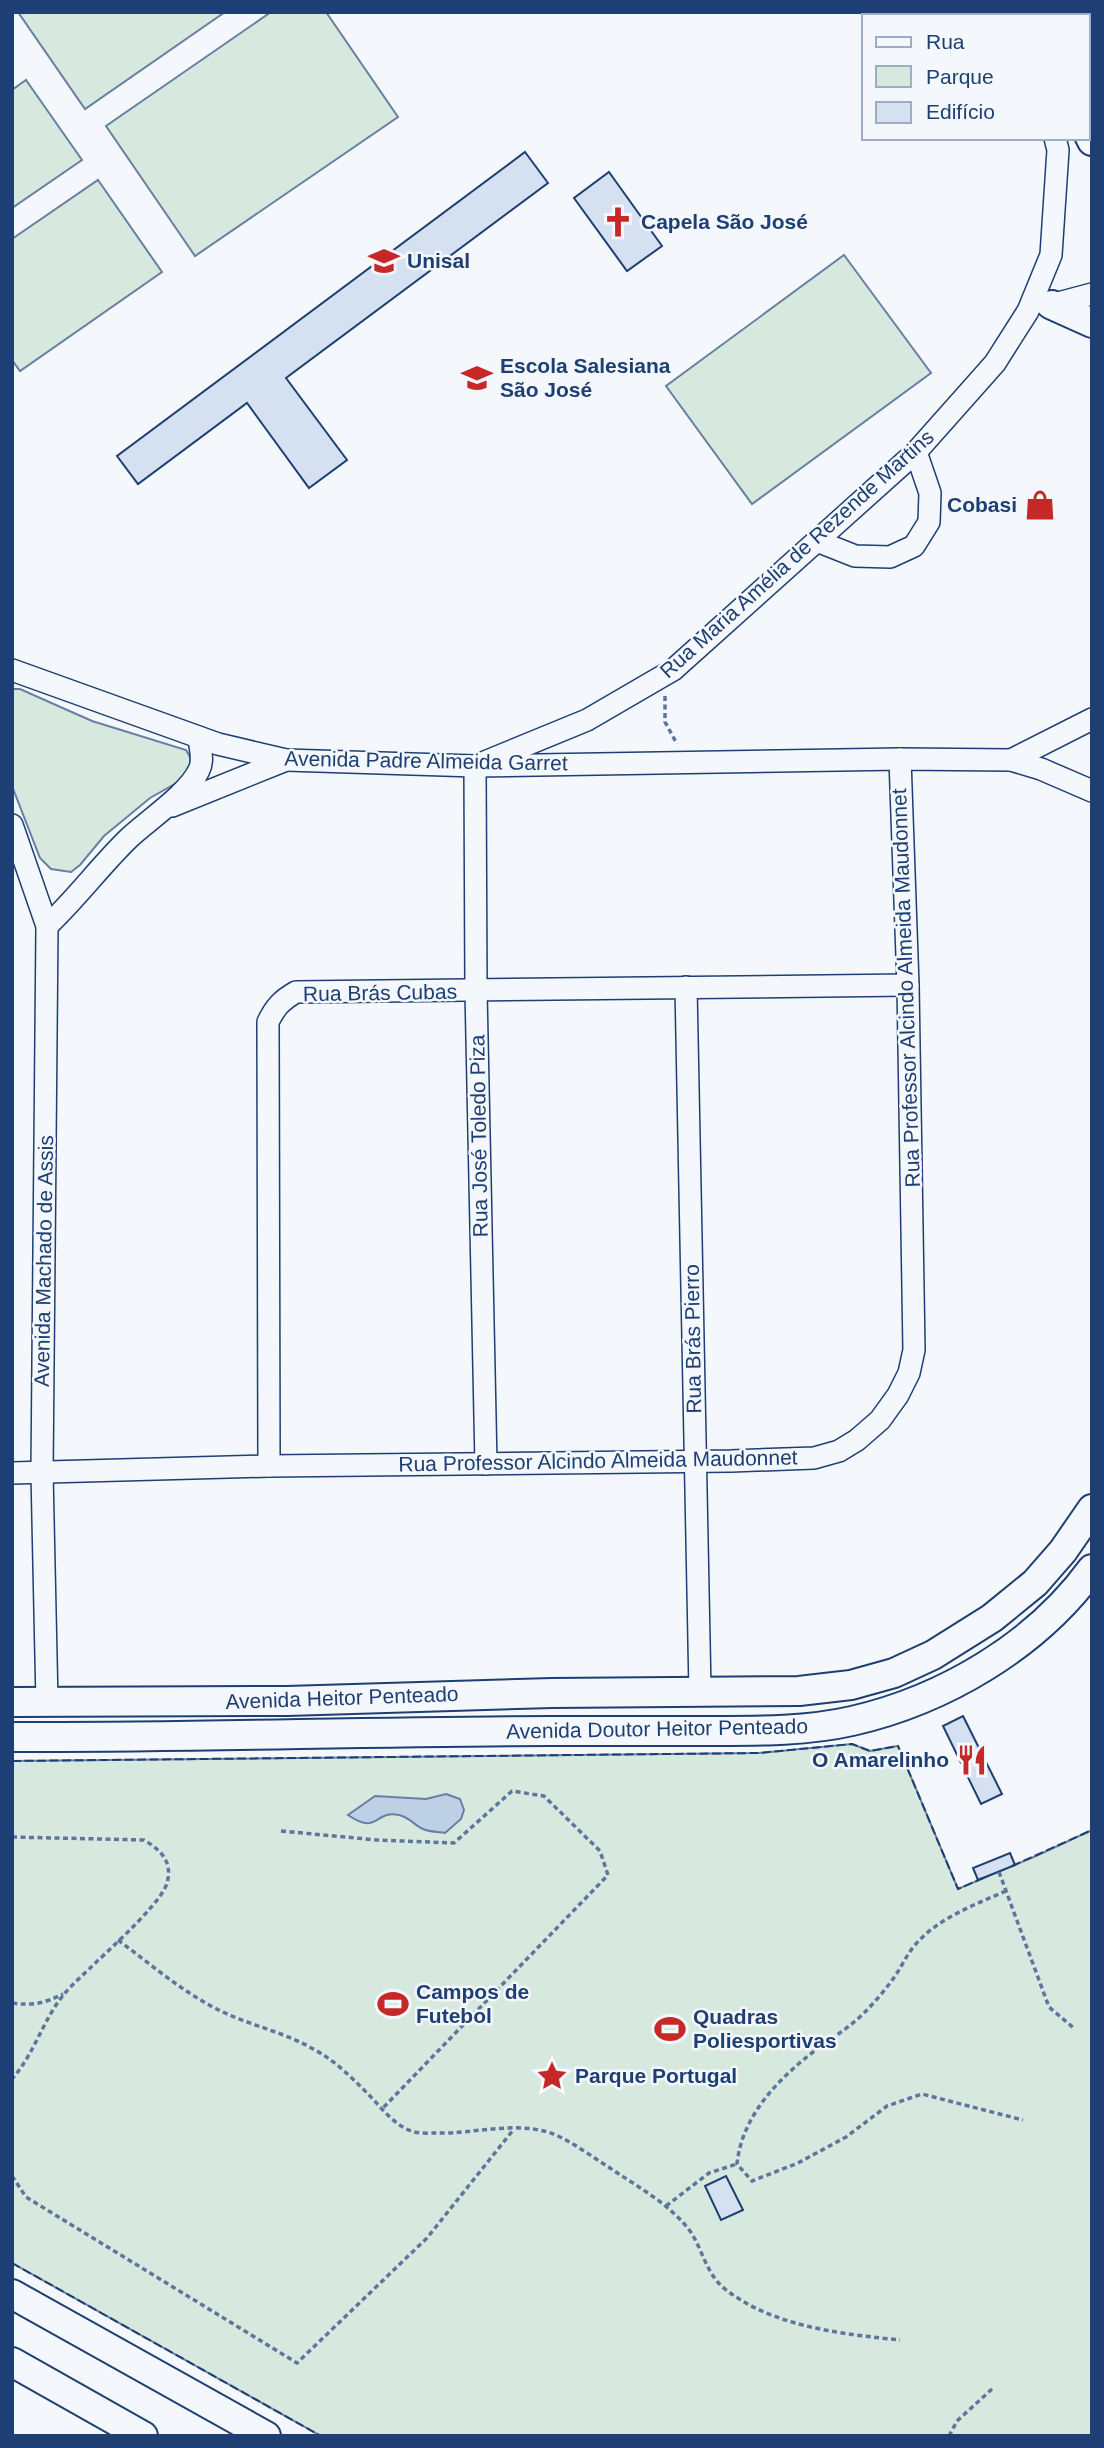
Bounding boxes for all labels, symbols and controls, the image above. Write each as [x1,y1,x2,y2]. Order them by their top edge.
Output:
legend [862,14,1090,140]
text: Rua [926,30,965,53]
text: Parque [926,65,994,88]
text: Edifício [926,100,995,123]
church icon: Capela São José [601,205,635,239]
place label: Capela São José [641,210,808,233]
school or university icon: Unisal [367,244,401,278]
place label: Unisal [407,249,470,272]
place label: Escola Salesiana São José [500,354,671,401]
school or university icon: Escola Salesiana São José [460,361,494,395]
street label: Rua Maria Amélia de Rezende Martins [655,425,938,682]
shop icon: Cobasi [1023,488,1057,522]
place label: Cobasi [947,493,1017,516]
street label: Avenida Padre Almeida Garret [284,747,568,774]
street label: Rua Professor Alcindo Almeida Maudonnet [887,788,924,1188]
street label: Rua Brás Cubas [303,980,457,1005]
street label: Rua José Toledo Piza [465,1034,492,1238]
street label: Avenida Machado de Assis [30,1135,57,1387]
street label: Rua Brás Pierro [680,1264,705,1414]
street label: Rua Professor Alcindo Almeida Maudonnet [398,1446,798,1475]
street label: Avenida Heitor Penteado [225,1682,459,1713]
street label: Avenida Doutor Heitor Penteado [506,1714,808,1743]
restaurant icon: O Amarelinho [955,1743,989,1777]
place label: O Amarelinho [812,1748,949,1771]
place label: Campos de Futebol [416,1980,529,2027]
sports icon: Campos de Futebol [376,1987,410,2021]
place label: Quadras Poliesportivas [693,2005,837,2052]
sports icon: Quadras Poliesportivas [653,2012,687,2046]
place icon: Parque Portugal [535,2059,569,2093]
place label: Parque Portugal [575,2064,737,2087]

